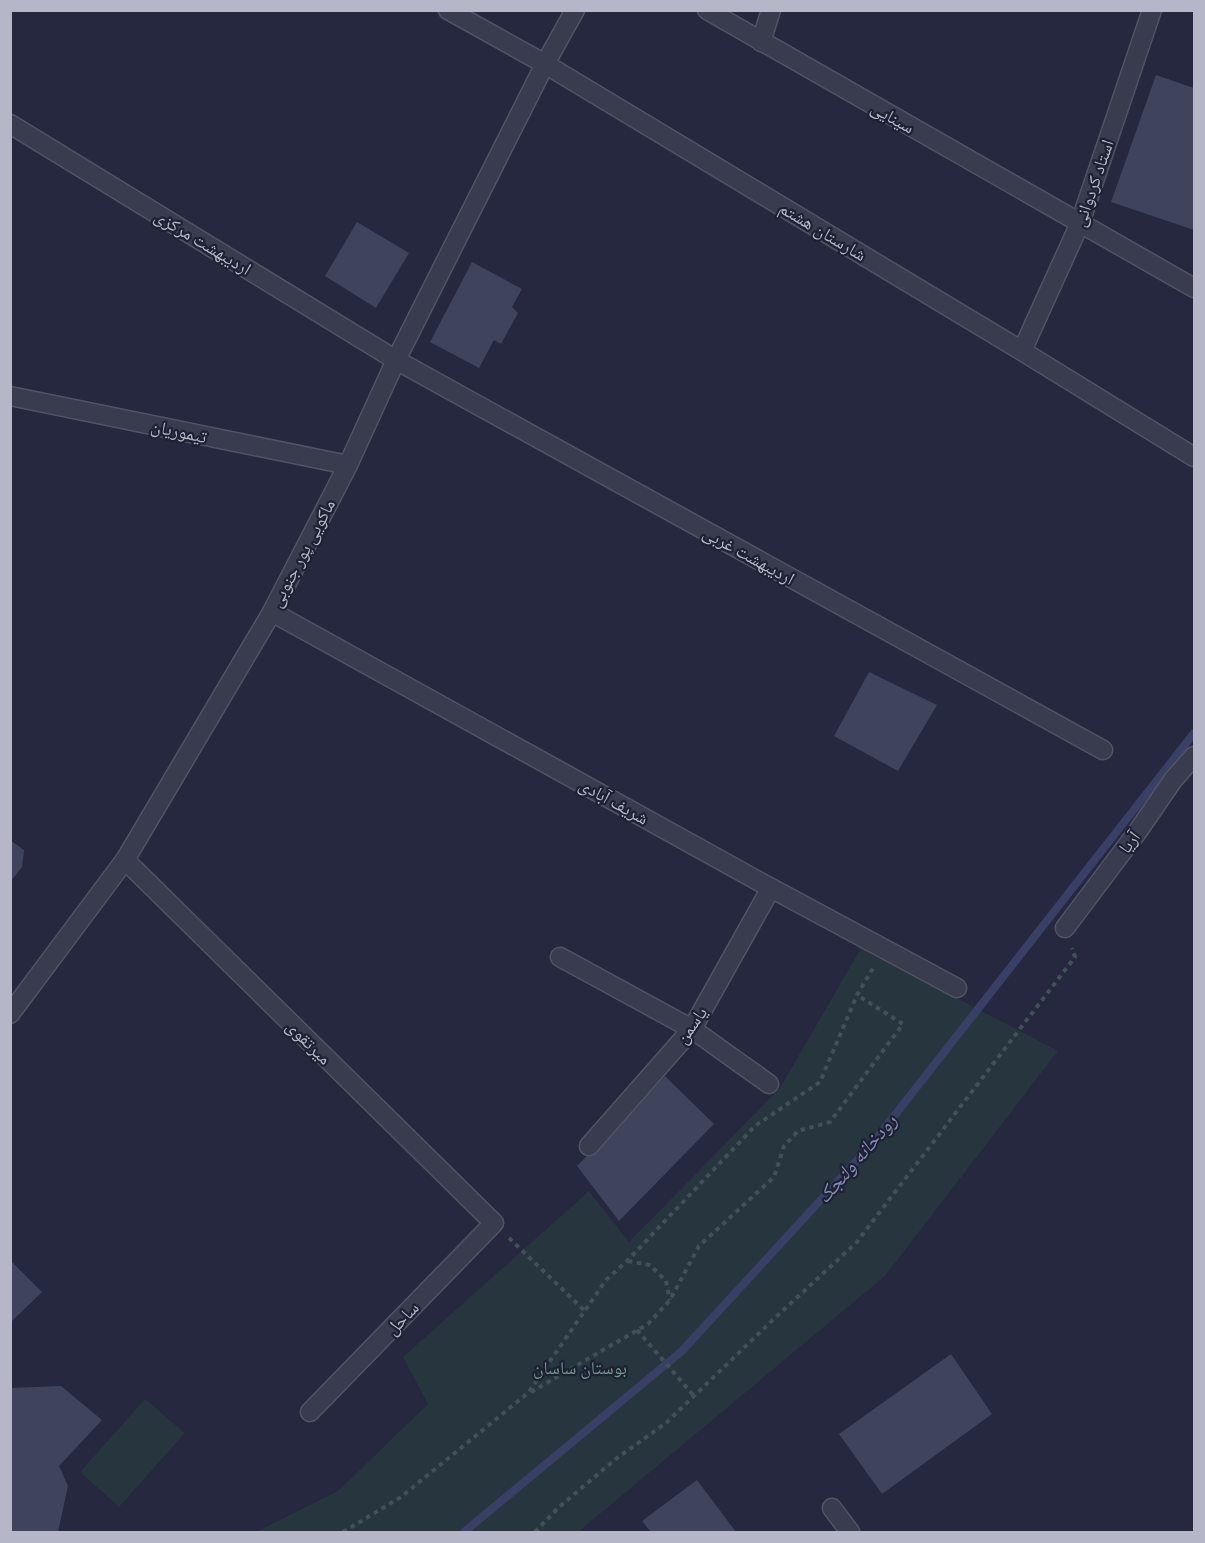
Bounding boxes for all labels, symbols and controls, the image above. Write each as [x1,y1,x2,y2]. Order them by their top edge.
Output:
street label: سینایی [866,94,920,140]
street label: استاد کردوانی [1065,136,1121,230]
street label: شارستان هشتم [774,194,872,268]
street label: اردیبهشت مرکزی [149,202,257,282]
street label: تیموریان [148,412,210,450]
street label: ماکویی‌ پور جنوبی [262,494,342,612]
street label: اردیبهشت غربی [698,519,800,591]
street label: شریف آبادی [574,771,654,831]
street label: آریا [1112,825,1147,859]
street label: یاسمن [668,1001,714,1049]
street label: میرتقوی [280,1013,338,1071]
water label: رودخانه ولنجک [808,1106,904,1210]
street label: ساحل [379,1295,425,1341]
park label: بوستان ساسان [533,1354,627,1381]

